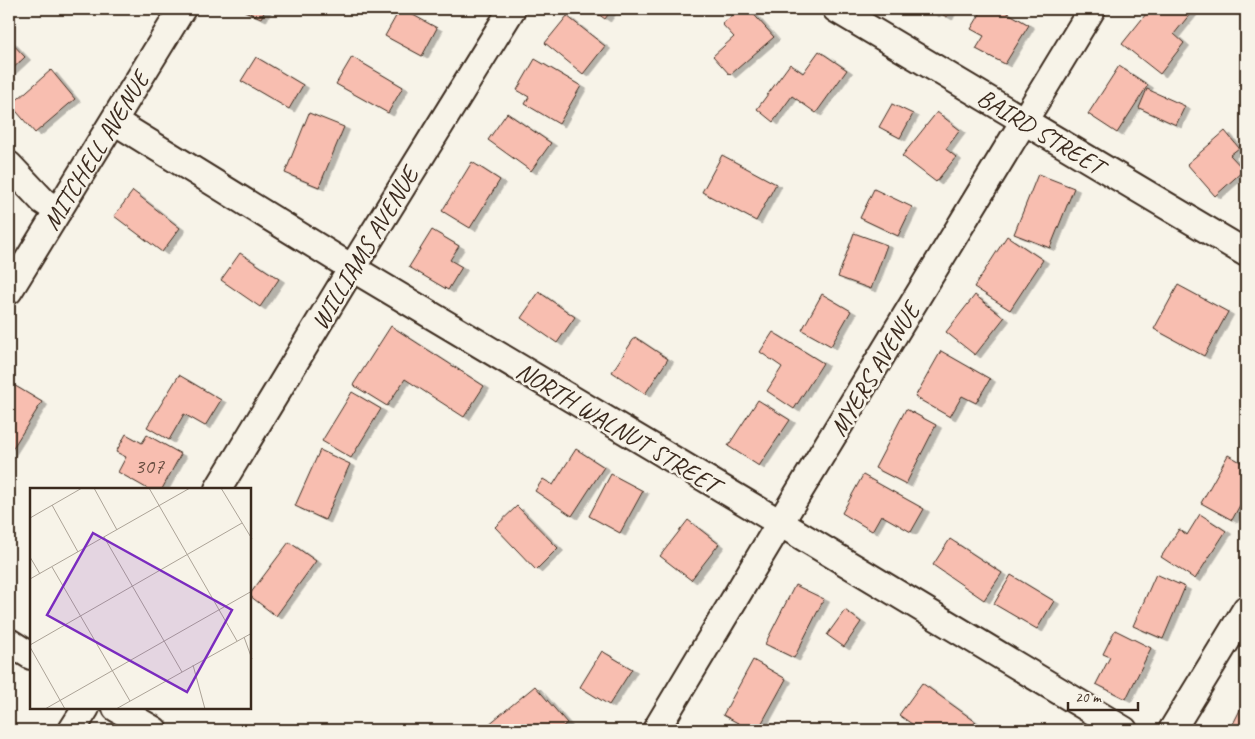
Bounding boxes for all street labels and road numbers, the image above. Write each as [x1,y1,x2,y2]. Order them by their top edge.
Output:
street label: MITCHELL AVENUE [35,63,159,236]
street label: BAIRD STREET [971,82,1114,185]
street label: WILLIAMS AVENUE [304,159,427,336]
street label: MYERS AVENUE [823,294,929,442]
street label: NORTH WALNUT STREET [510,355,730,504]

